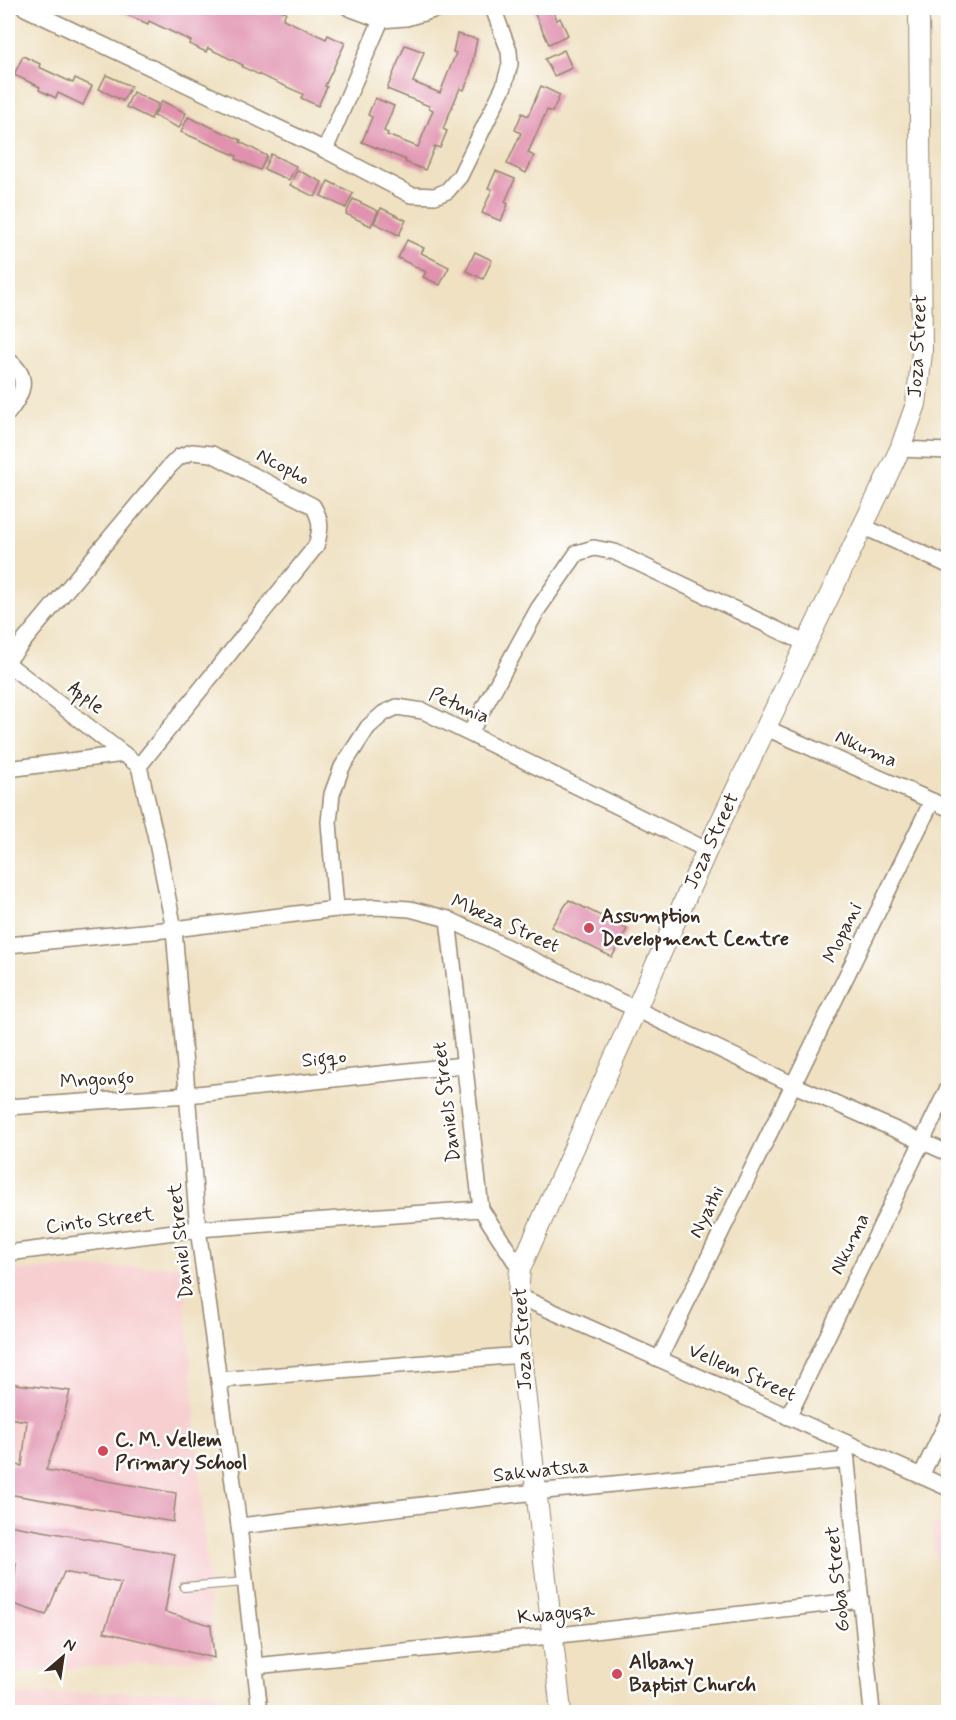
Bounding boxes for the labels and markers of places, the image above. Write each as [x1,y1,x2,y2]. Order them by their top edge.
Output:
place label: Assumption Development Centre [601,903,789,953]
marker: Assumption Development Centre [582,921,596,935]
place label: C. M. Vellem Primary School [115,1427,247,1477]
marker: C. M. Vellem Primary School [96,1444,110,1458]
place label: Albany Baptist Church [629,1649,756,1699]
marker: Albany Baptist Church [610,1667,624,1681]

